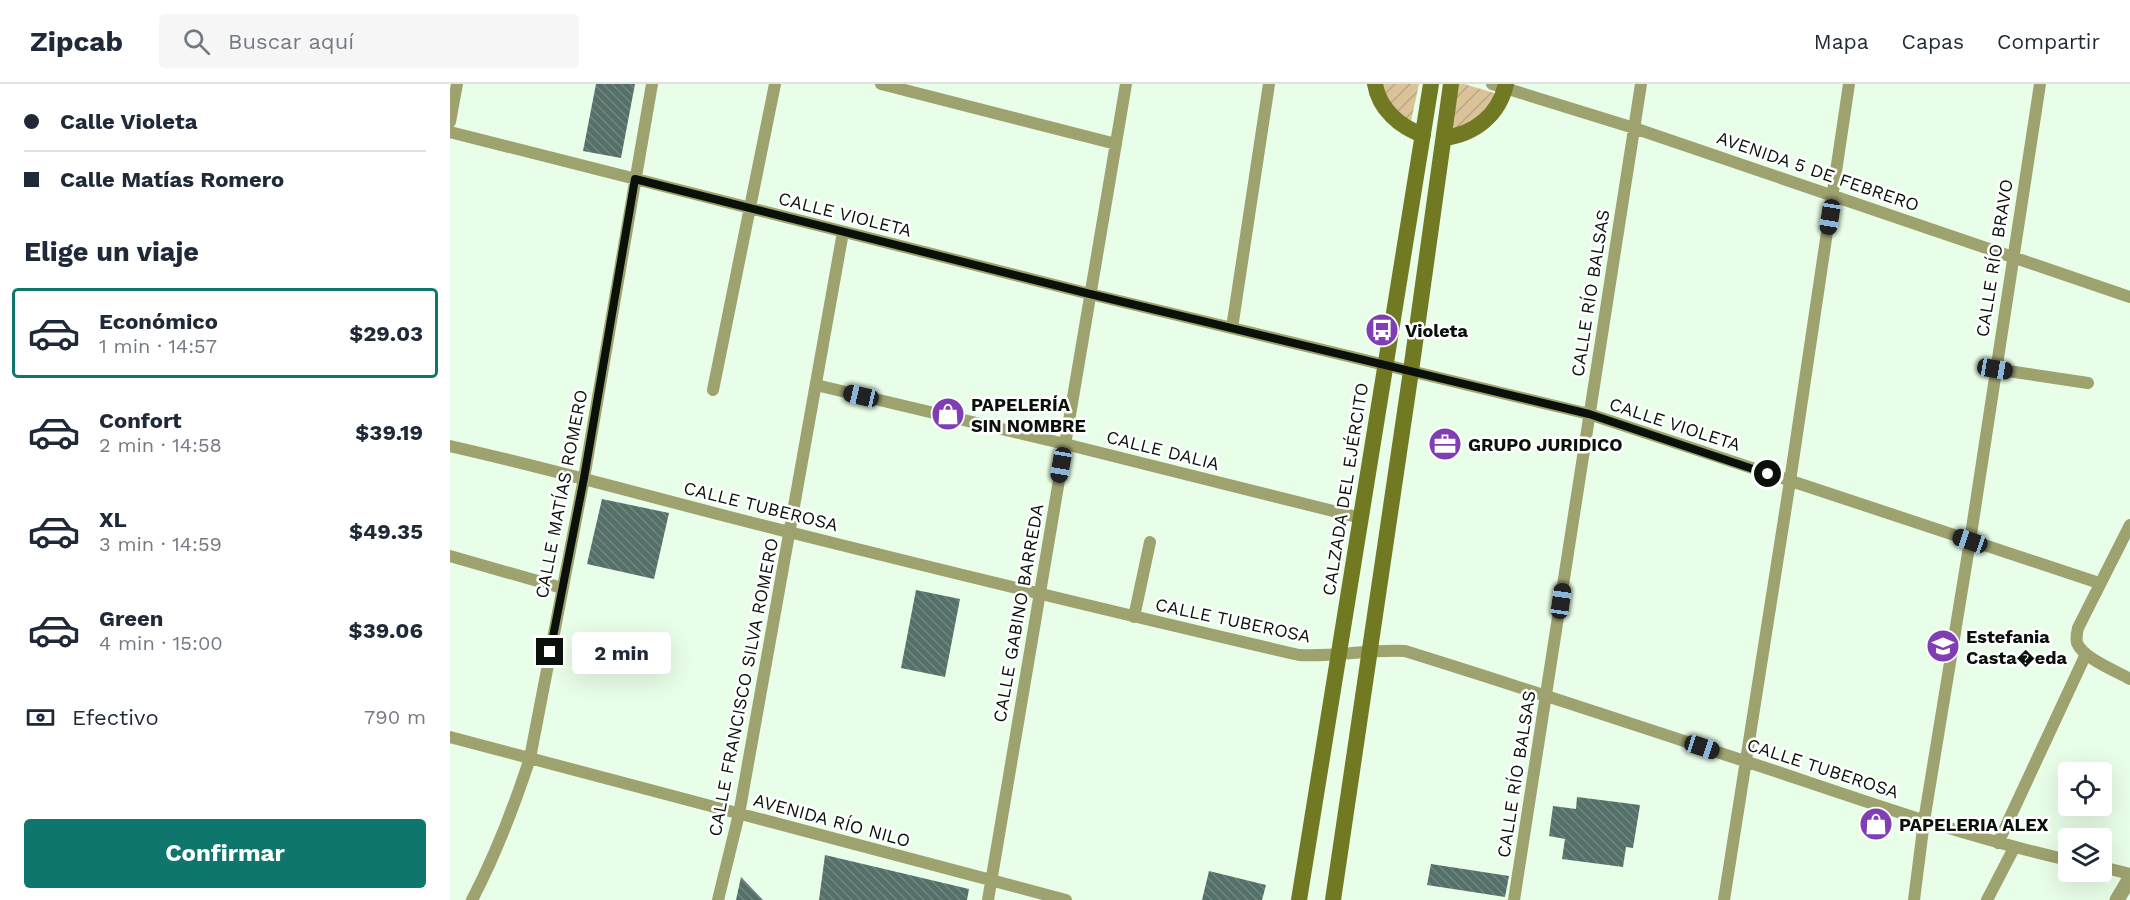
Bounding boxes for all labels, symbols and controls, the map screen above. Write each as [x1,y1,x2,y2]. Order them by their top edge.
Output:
search box [159,14,579,68]
text: Zipcab [30,25,123,58]
icon: search [180,25,213,58]
text: Buscar aquí [228,29,354,54]
text: Mapa [1814,29,1869,54]
text: Capas [1902,29,1964,54]
text: Compartir [1997,29,2100,54]
text: Calle Violeta [60,109,197,134]
street label: AVENIDA 5 DE FEBRERO [1714,126,1922,216]
text: Calle Matías Romero [60,167,284,192]
street label: CALLE RÍO BRAVO [1971,178,2017,338]
street label: CALLE VIOLETA [776,187,914,241]
car [1818,198,1842,236]
street label: CALLE RÍO BALSAS [1566,208,1614,378]
text: Elige un viaje [24,236,199,268]
icon: car [27,306,81,360]
text: Económico [99,309,218,334]
bus stop icon: Violeta [1364,312,1400,348]
place label: Violeta [1405,320,1469,341]
text: $29.03 [349,321,423,346]
text: 1 min · 14:57 [99,334,217,358]
car [1976,357,2014,381]
street label: CALZADA DEL EJÉRCITO [1318,381,1372,597]
car [841,383,881,409]
street label: CALLE MATÍAS ROMERO [530,388,592,600]
street label: CALLE VIOLETA [1607,393,1743,455]
place label: PAPELERÍA SIN NOMBRE [971,394,1086,436]
shop icon: PAPELERÍA SIN NOMBRE [930,396,966,432]
icon: car [27,405,81,459]
text: Confort [99,408,182,433]
text: $39.19 [355,420,423,445]
street label: CALLE DALIA [1104,426,1222,474]
office icon: GRUPO JURIDICO [1427,426,1463,462]
text: 2 min · 14:58 [99,433,222,457]
place label: GRUPO JURIDICO [1468,434,1623,455]
car [1049,446,1073,484]
route start [1754,460,1781,487]
street label: CALLE TUBEROSA [682,477,840,535]
street label: CALLE GABINO BARREDA [988,502,1048,724]
icon: car [27,504,81,558]
text: XL [99,507,127,532]
text: $49.35 [349,519,423,544]
car [1950,527,1990,555]
text: 3 min · 14:59 [99,532,222,556]
street label: CALLE FRANCISCO SILVA ROMERO [704,536,782,838]
car [1550,582,1572,620]
street label: CALLE TUBEROSA [1153,593,1313,647]
icon: car [27,603,81,657]
text: Green [99,606,163,631]
text: $39.06 [349,618,423,643]
place label: Estefania Casta�eda [1966,626,2067,668]
school or university icon: Estefania Casta�eda [1925,628,1961,664]
text: 4 min · 15:00 [99,631,223,655]
callout: 2 min [571,631,670,673]
route end [536,638,563,665]
text: 2 min [594,641,649,665]
street label: CALLE RÍO BALSAS [1492,689,1540,859]
icon: cash [24,701,57,734]
text: Efectivo [72,705,159,730]
text: 790 m [364,705,426,729]
car [1682,733,1722,761]
street label: CALLE TUBEROSA [1744,734,1902,802]
map controls [2058,762,2112,882]
button: locate [2058,762,2112,816]
street label: AVENIDA RÍO NILO [751,789,913,851]
shop icon: PAPELERIA ALEX [1858,806,1894,842]
place label: PAPELERIA ALEX [1899,814,2049,835]
button: Confirmar [24,819,426,888]
button: layers [2058,828,2112,882]

